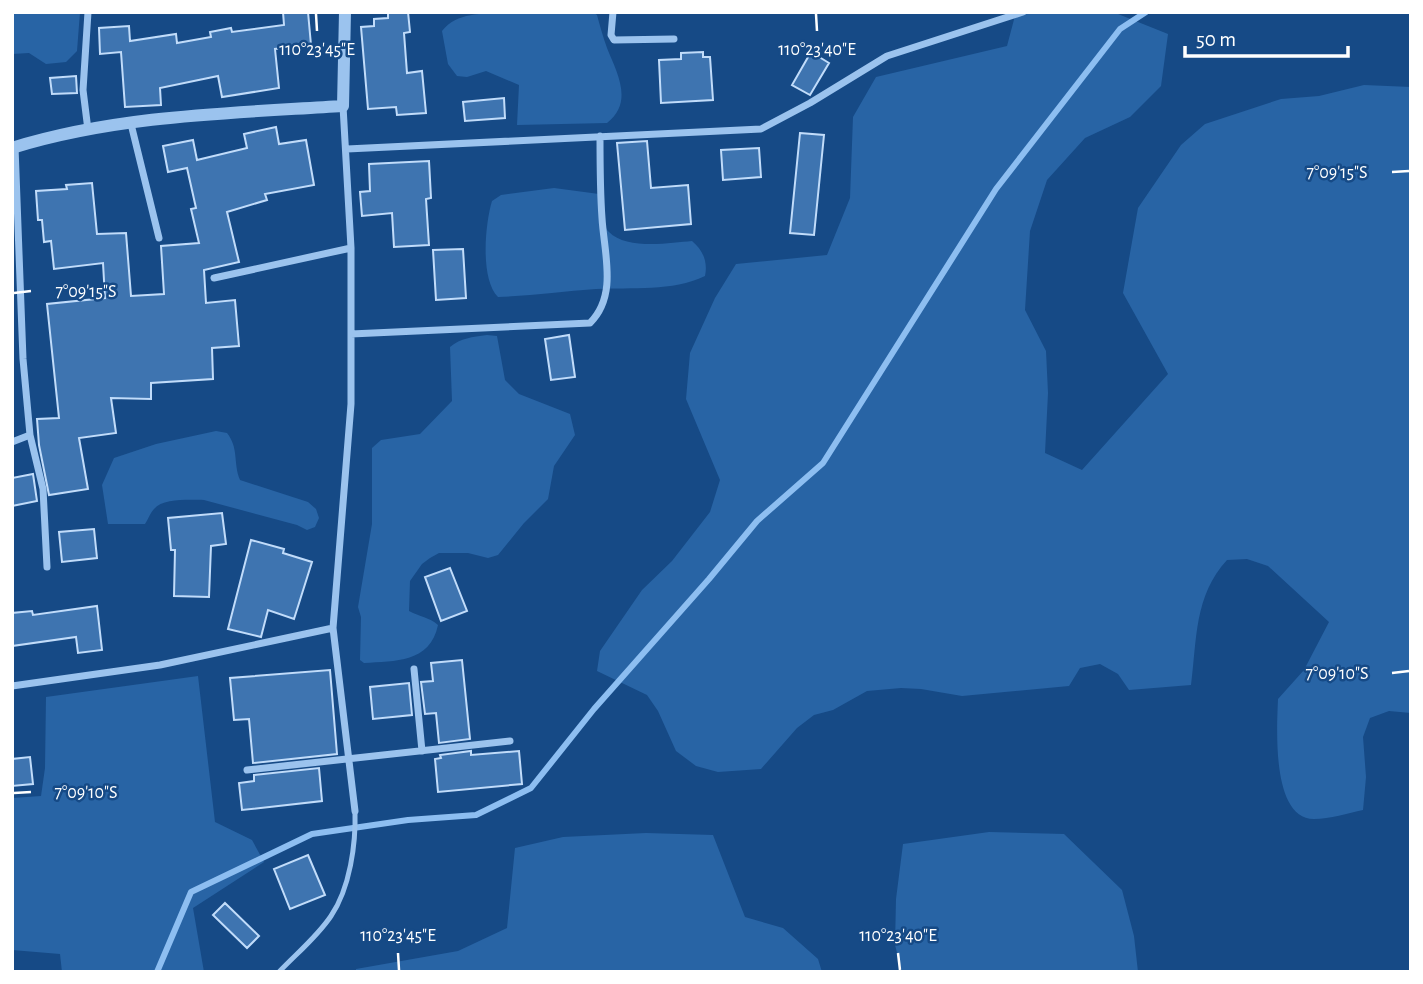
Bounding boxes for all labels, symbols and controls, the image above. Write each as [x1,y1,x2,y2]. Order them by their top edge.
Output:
scale bar [1185,14,1348,58]
text: 50 m [1196,29,1236,50]
text: 110°23'45"E [279,41,355,59]
text: 110°23'40"E [778,41,856,59]
text: 7°09'15"S [1307,164,1367,182]
text: 7°09'15"S [56,283,116,301]
text: 7°09'10"S [1306,665,1368,683]
text: 7°09'10"S [55,784,117,802]
text: 110°23'45"E [360,927,436,945]
text: 110°23'40"E [859,927,937,945]

